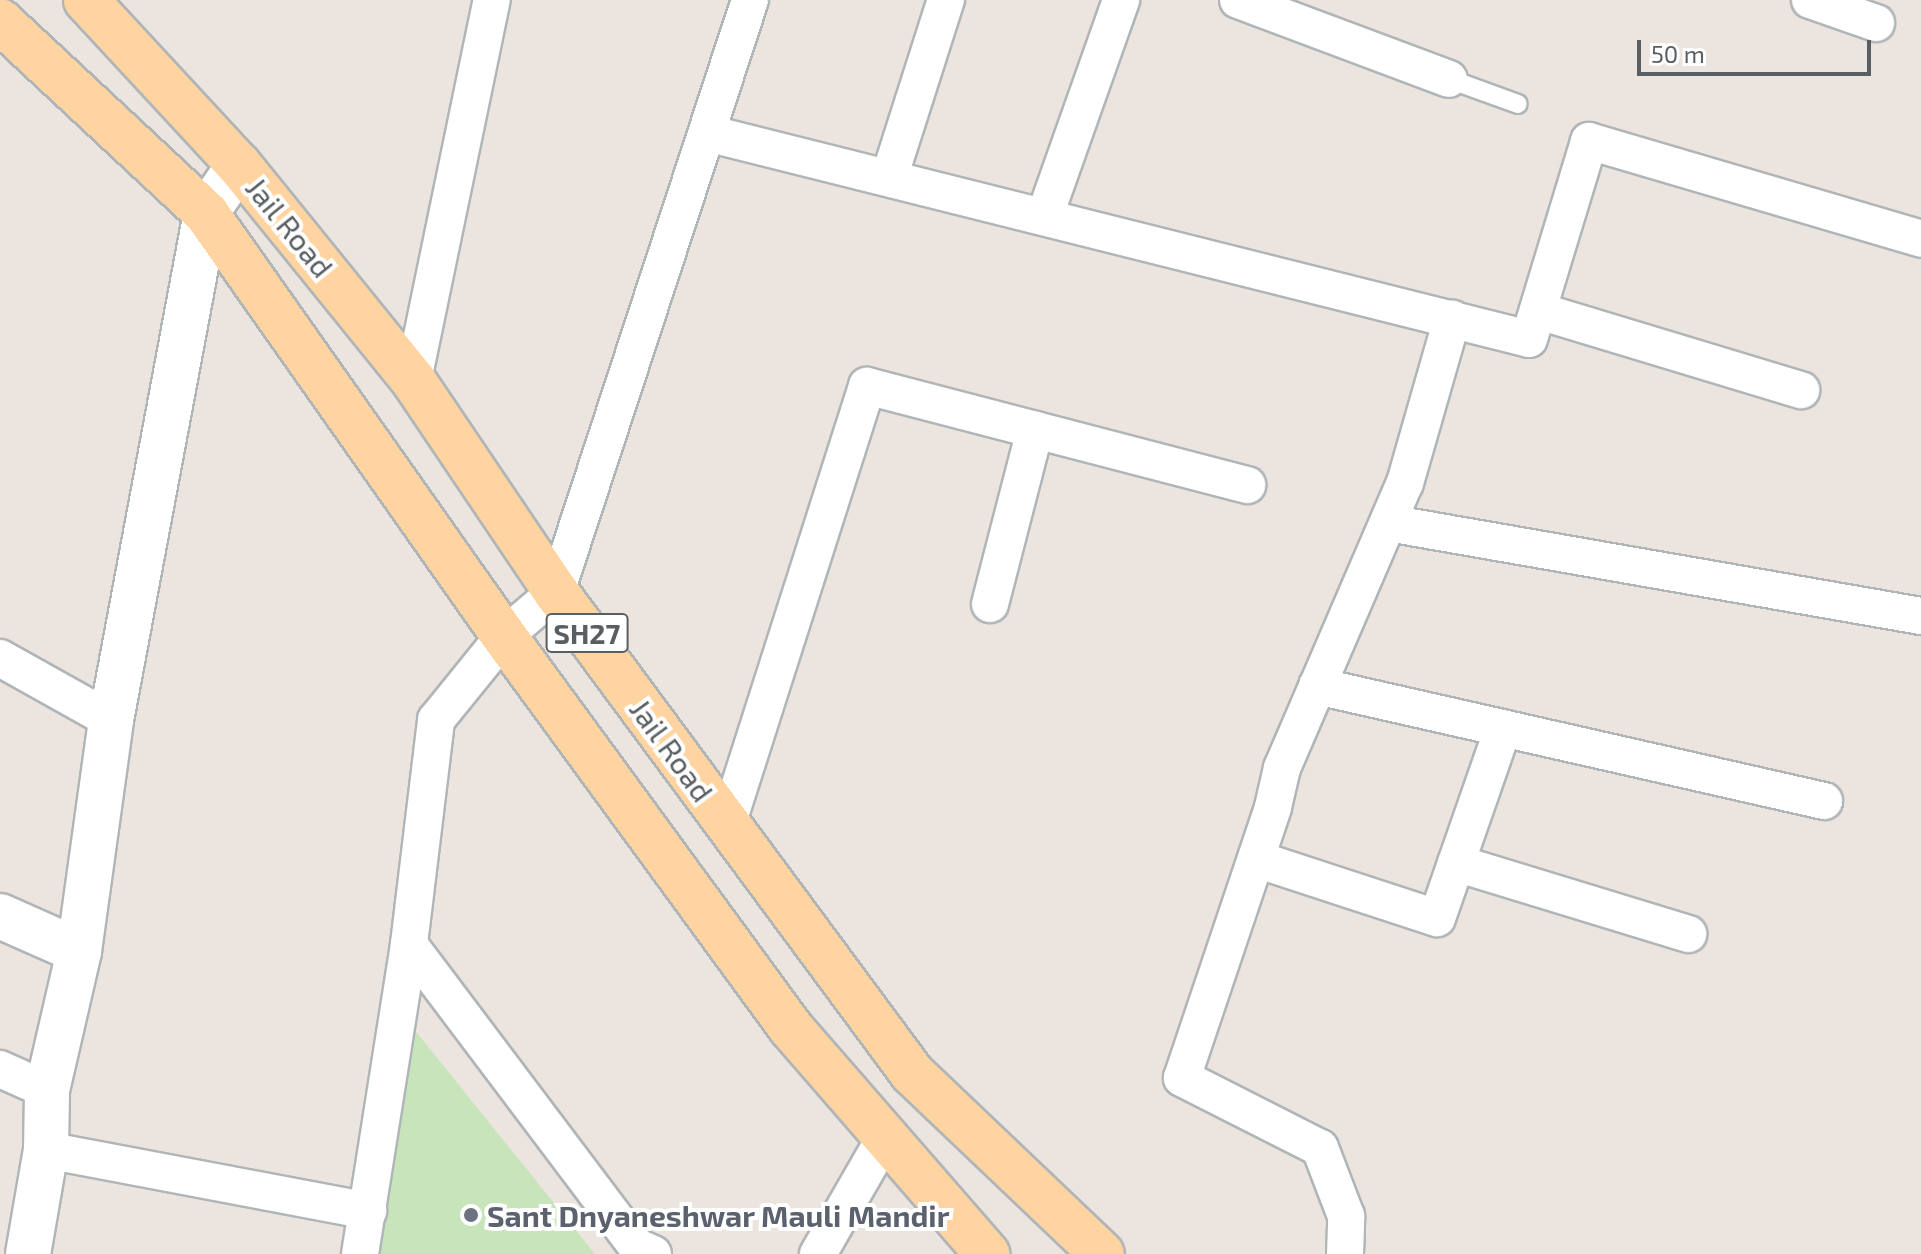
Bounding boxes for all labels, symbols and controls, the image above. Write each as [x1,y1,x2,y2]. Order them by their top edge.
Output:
scale bar [1641,24,1875,74]
text: 50 m [1651,39,1705,68]
street label: Jail Road [239,170,341,284]
road number: SH27 [545,609,629,657]
street label: Jail Road [623,691,721,809]
place label: Sant Dnyaneshwar Mauli Mandir [487,1197,950,1233]
marker: Sant Dnyaneshwar Mauli Mandir [462,1206,480,1224]

